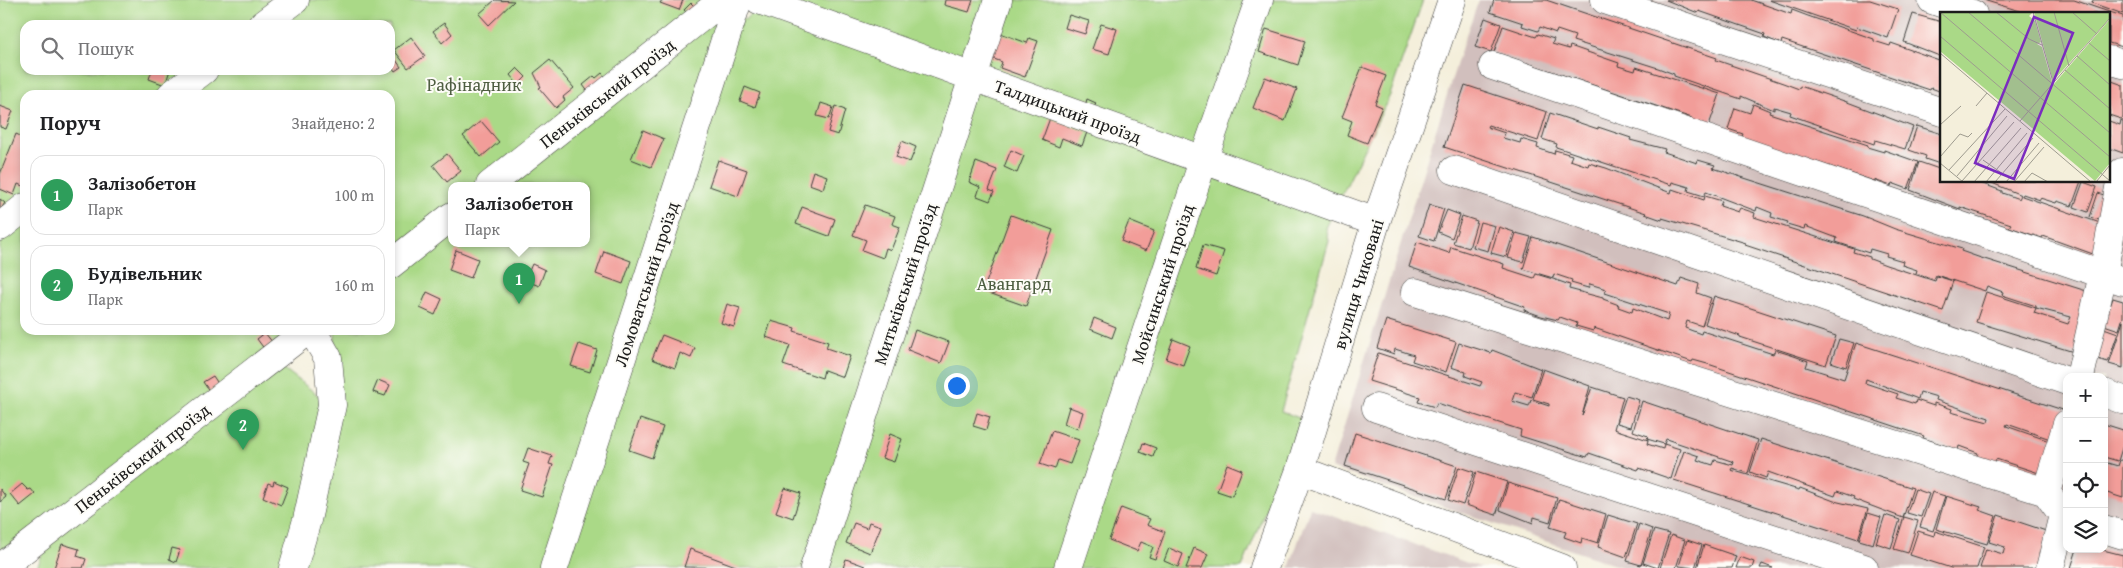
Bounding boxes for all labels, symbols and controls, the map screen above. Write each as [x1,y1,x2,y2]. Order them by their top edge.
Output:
inset map [1940,12,2110,182]
search box [20,20,395,75]
street label: Пеньківський проїзд [533,31,681,155]
icon: search [38,34,66,62]
text: Пошук [78,34,134,62]
park label: Рафінадник [427,71,522,98]
street label: Талдицький проїзд [991,72,1146,150]
text: Поруч [40,107,101,138]
text: Знайдено: 2 [292,111,375,135]
text: Залізобетон [88,169,196,197]
popup [448,182,590,247]
text: 1 [53,183,61,207]
text: 100 m [334,183,374,207]
text: Залізобетон [465,189,573,217]
text: Парк [88,197,123,221]
street label: Ломоватський проїзд [607,198,685,370]
street label: Митьківський проїзд [866,199,944,368]
street label: Мойсинський проїзд [1123,200,1201,367]
street label: вулиця Чиковані [1325,215,1391,353]
text: Парк [465,217,500,241]
text: Будівельник [88,259,202,287]
pin: 1 [503,263,535,304]
park label: Авангард [977,270,1051,297]
text: 2 [53,273,61,297]
text: 160 m [334,273,374,297]
text: Парк [88,287,123,311]
your location [944,373,970,399]
map controls [2063,373,2108,553]
button: + [2063,373,2108,418]
street label: Пеньківський проїзд [68,396,216,520]
pin: 2 [227,409,259,450]
button: − [2063,418,2108,463]
button: locate [2063,463,2108,508]
button: layers [2063,508,2108,553]

